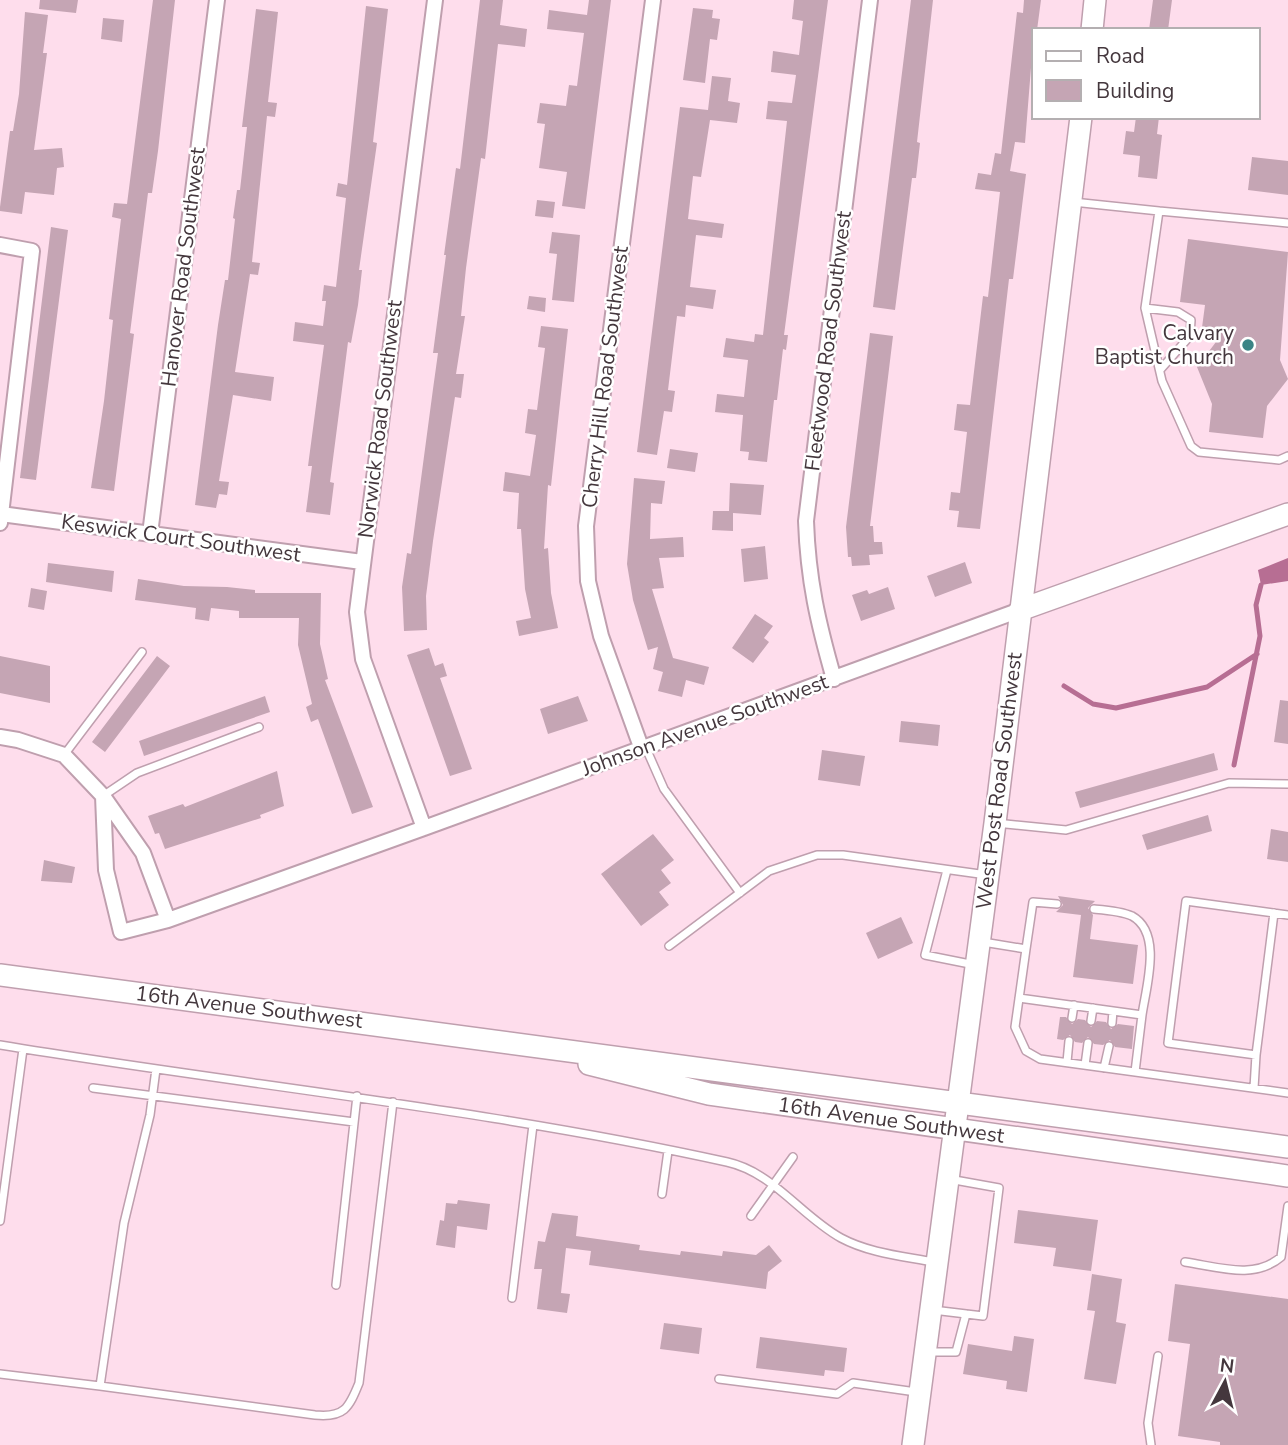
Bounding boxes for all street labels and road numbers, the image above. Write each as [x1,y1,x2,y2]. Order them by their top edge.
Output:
street label: Hanover Road Southwest [154,145,212,388]
street label: Fleetwood Road Southwest [798,209,858,473]
street label: Cherry Hill Road Southwest [575,244,635,510]
street label: Norwick Road Southwest [352,298,409,539]
street label: Keswick Court Southwest [60,507,303,569]
street label: West Post Road Southwest [969,650,1029,911]
street label: Johnson Avenue Southwest [577,667,832,783]
street label: 16th Avenue Southwest [134,979,365,1035]
street label: 16th Avenue Southwest [776,1090,1007,1150]

